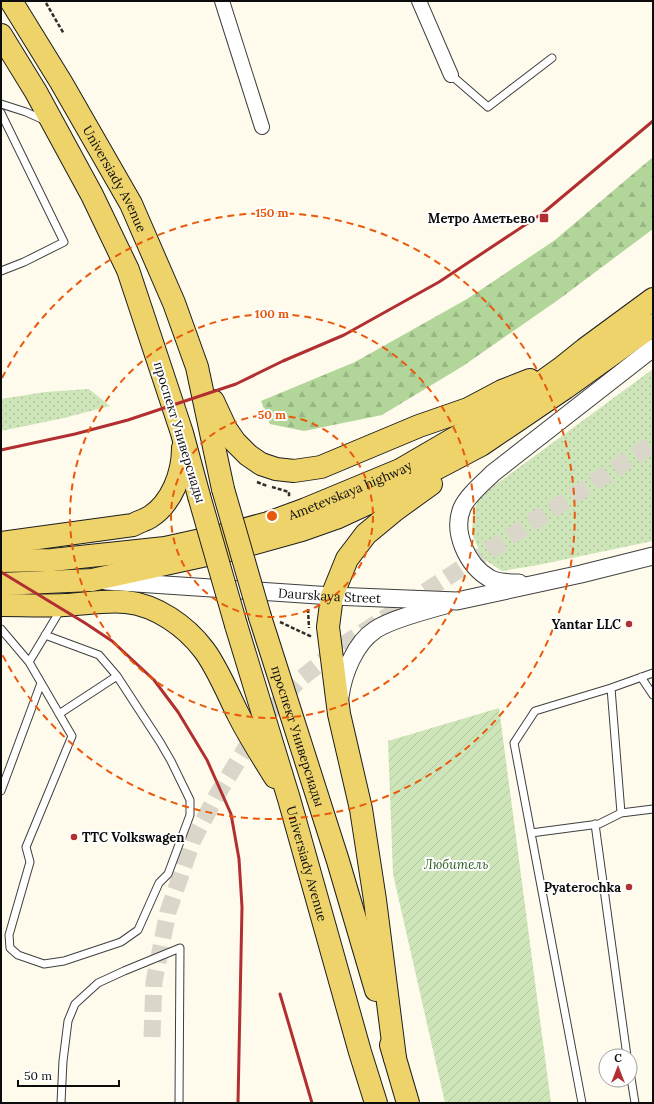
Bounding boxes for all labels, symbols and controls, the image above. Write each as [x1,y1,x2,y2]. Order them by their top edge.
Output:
street label: Universiady Avenue [79,122,150,235]
text: 150 m [255,205,289,220]
place label: Метро Аметьево [428,210,535,227]
marker: Метро Аметьево [538,212,550,224]
text: 100 m [255,306,289,321]
street label: проспект Универсиады [150,359,209,505]
text: 50 m [258,407,286,422]
street label: Ametevskaya highway [285,457,415,524]
centre of rings [265,509,279,523]
street label: Daurskaya Street [277,584,381,607]
place label: Yantar LLC [552,616,621,633]
marker: Yantar LLC [624,619,634,629]
street label: проспект Универсиады [267,664,328,809]
street label: Universiady Avenue [282,804,331,923]
place label: ТТС Volkswagen [82,829,185,846]
marker: ТТС Volkswagen [69,832,79,842]
park label: Любитель [424,856,488,873]
place label: Pyaterochka [544,879,621,896]
marker: Pyaterochka [624,882,634,892]
north arrow [598,1048,638,1088]
text: С [614,1051,622,1065]
scale bar [18,1062,119,1088]
text: 50 m [24,1068,52,1083]

